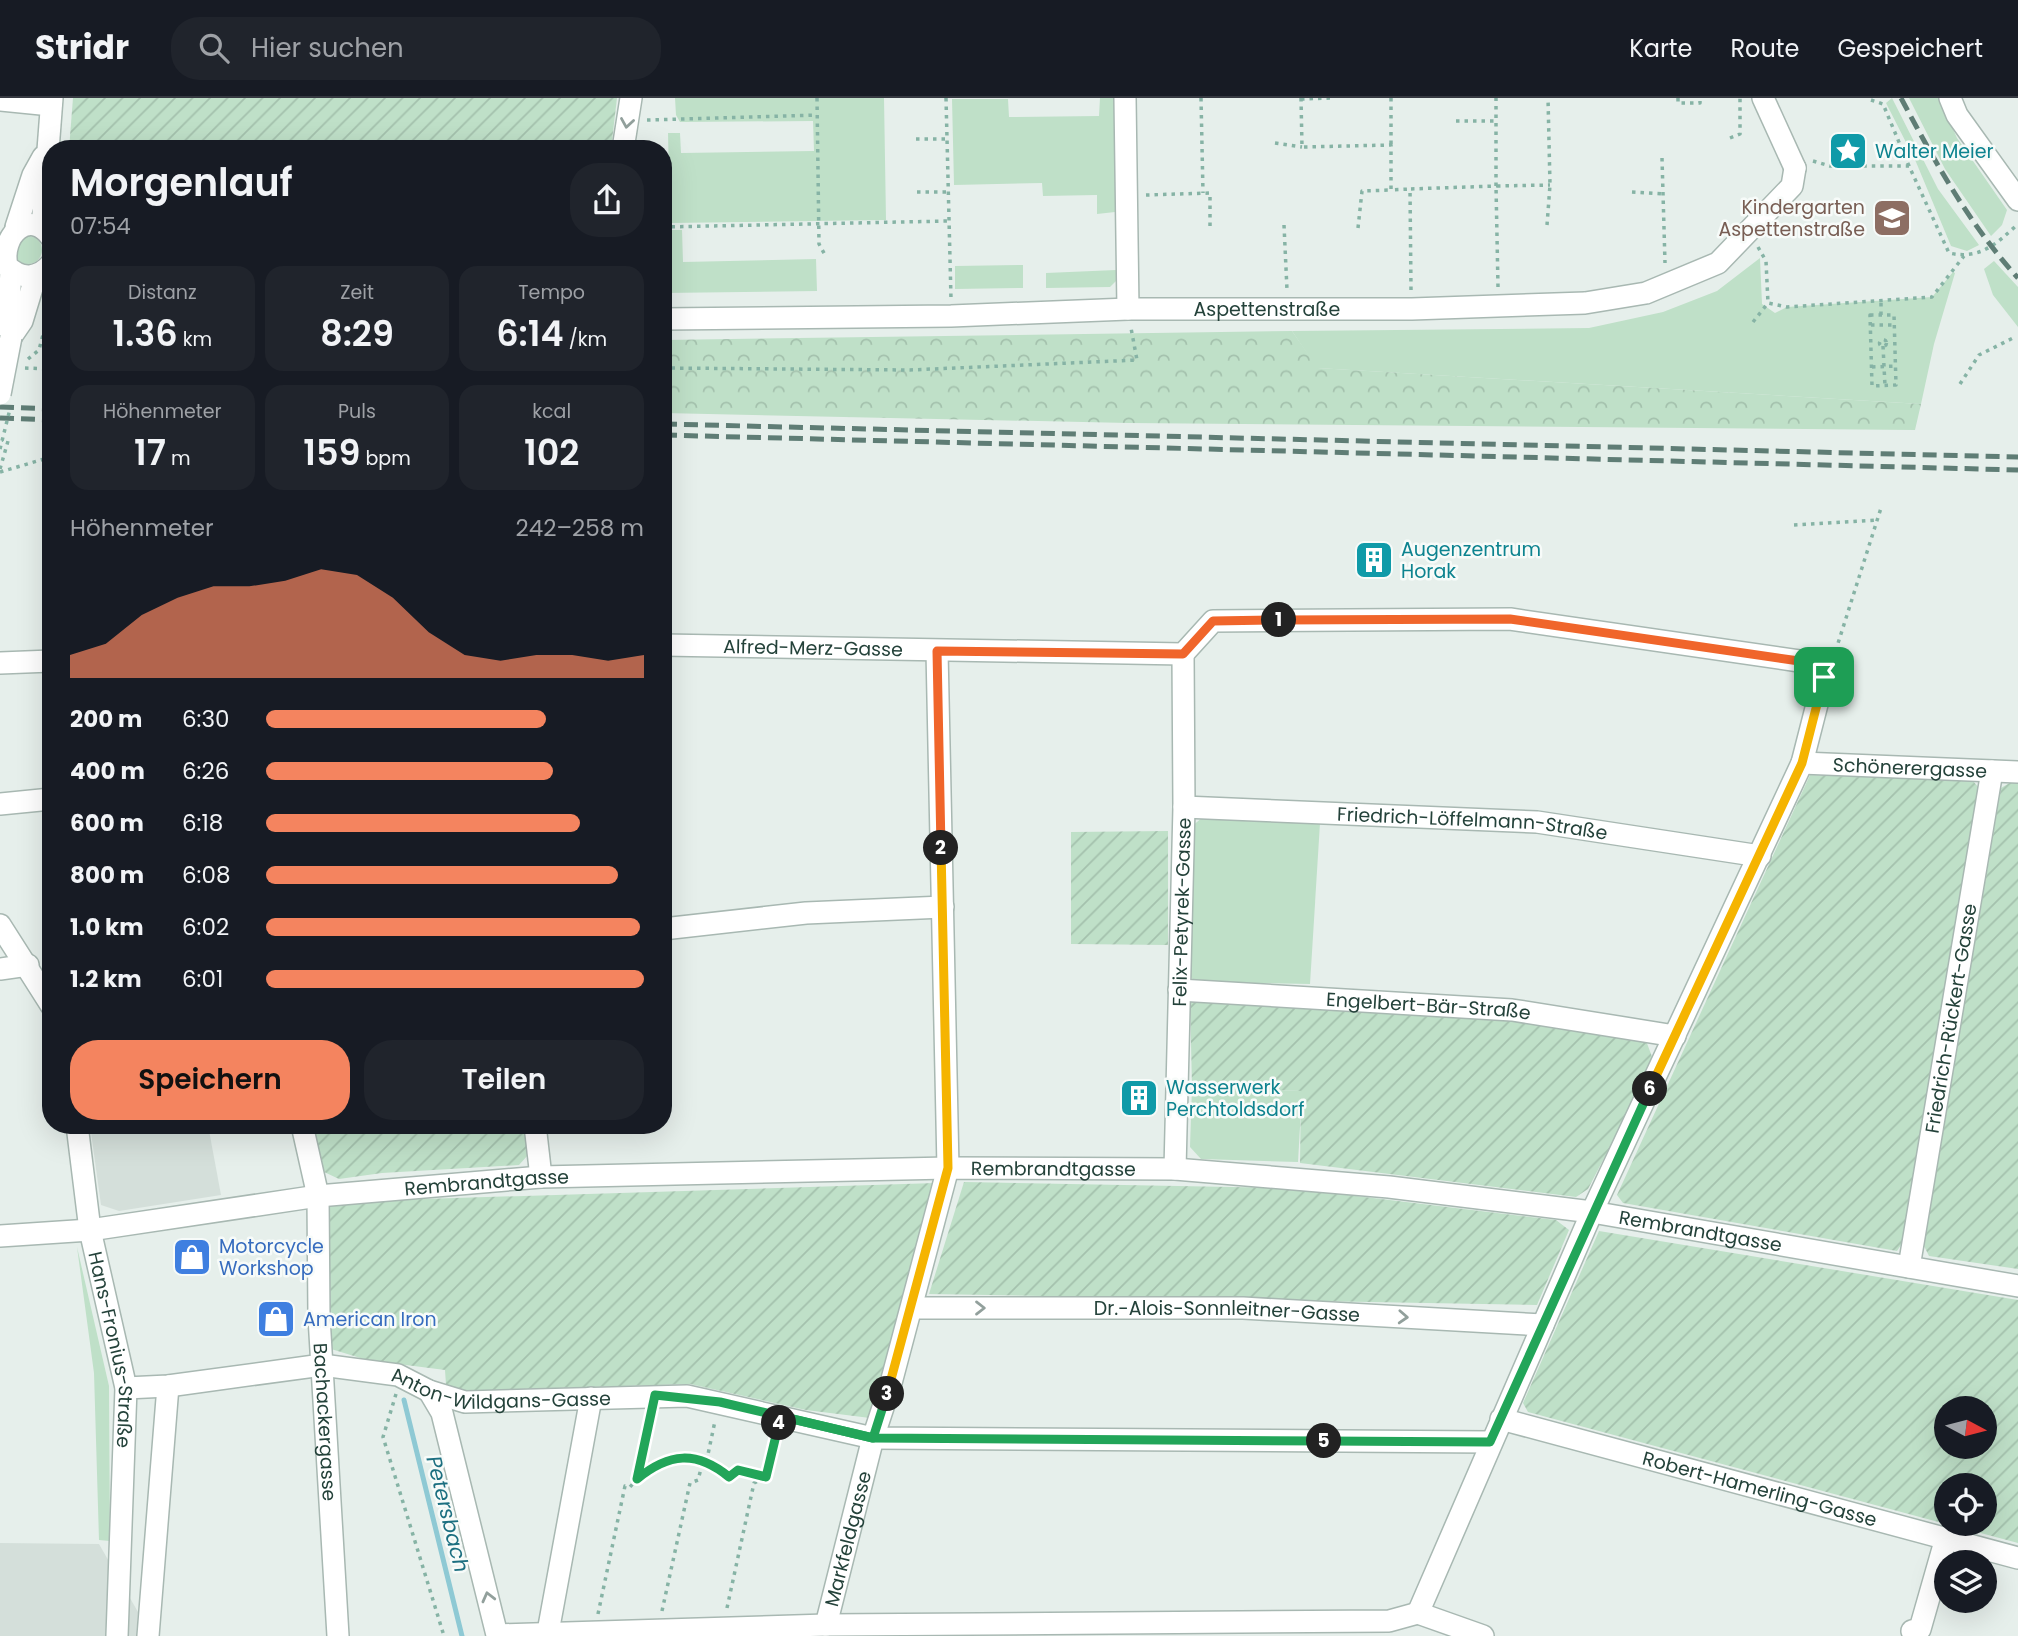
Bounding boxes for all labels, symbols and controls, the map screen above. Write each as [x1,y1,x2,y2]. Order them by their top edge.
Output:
search box [171,17,661,80]
text: Stridr [35,24,129,71]
icon: search [195,29,233,67]
text: Hier suchen [251,30,404,66]
text: Karte [1629,32,1692,65]
text: Route [1730,32,1799,65]
text: Gespeichert [1837,32,1983,65]
one-way arrow [620,117,635,129]
place icon: Walter Meier [1827,130,1869,172]
place label: Walter Meier [1875,138,1994,165]
text: Morgenlauf [70,156,293,209]
button: share [570,163,644,237]
place label: Kindergarten Aspettenstraße [1718,194,1865,243]
school or university icon: Kindergarten Aspettenstraße [1871,197,1913,239]
text: 07:54 [70,210,131,242]
text: Distanz [128,279,197,306]
text: Zeit [340,279,374,306]
text: Tempo [518,279,585,306]
street label: Aspettenstraße [1193,296,1340,323]
text: 1.36 [113,309,178,358]
text: 8:29 [320,309,394,358]
text: 6:14 [496,309,564,358]
text: km [178,326,212,353]
text: /km [564,326,607,353]
text: Höhenmeter [103,398,222,425]
text: Puls [338,398,376,425]
text: kcal [532,398,571,425]
text: 17 [134,428,166,477]
text: 159 [303,428,360,477]
text: 102 [524,428,579,477]
text: m [166,445,191,472]
text: bpm [360,445,411,472]
text: Höhenmeter [70,512,214,544]
text: 242–258 m [515,512,644,544]
place label: Augenzentrum Horak [1401,536,1541,585]
building icon: Augenzentrum Horak [1353,539,1395,581]
pin: 1 [1262,602,1296,638]
text: 1 [1275,606,1282,633]
street label: Alfred-Merz-Gasse [723,633,903,663]
pin [1794,647,1854,707]
icon: arrive [1805,658,1843,696]
text: 200 m [70,703,142,735]
text: 6:30 [182,703,230,735]
street label: Schönerergasse [1832,751,1988,784]
text: 400 m [70,755,145,787]
text: 6:26 [182,755,229,787]
street label: Friedrich-Löffelmann-Straße [1337,800,1610,846]
text: 600 m [70,807,144,839]
text: 6:18 [182,807,223,839]
street label: Felix-Petyrek-Gasse [1166,817,1197,1007]
pin: 2 [923,830,958,866]
text: 2 [935,834,946,861]
text: 800 m [70,859,144,891]
text: 6:08 [182,859,230,891]
street label: Friedrich-Rückert-Gasse [1918,902,1983,1135]
text: 1.0 km [70,911,144,943]
text: 6:02 [182,911,229,943]
text: 1.2 km [70,963,142,995]
text: 6:01 [182,963,223,995]
street label: Engelbert-Bär-Straße [1325,985,1533,1026]
button: Speichern [70,1040,350,1120]
button: Teilen [364,1040,644,1120]
pin: 6 [1632,1072,1668,1107]
place label: Wasserwerk Perchtoldsdorf [1166,1074,1304,1123]
text: 6 [1643,1075,1656,1102]
building icon: Wasserwerk Perchtoldsdorf [1118,1077,1160,1119]
street label: Rembrandtgasse [971,1155,1136,1182]
street label: Rembrandtgasse [403,1163,569,1202]
street label: Rembrandtgasse [1617,1203,1784,1258]
place label: Motorcycle Workshop [219,1233,324,1282]
shop icon: Motorcycle Workshop [171,1236,213,1278]
street label: Hans-Fronius-Straße [82,1249,140,1448]
street label: Dr.-Alois-Sonnleitner-Gasse [1094,1295,1361,1328]
shop icon: American Iron [255,1298,297,1340]
one-way arrow [975,1300,986,1316]
place label: American Iron [303,1306,437,1333]
one-way arrow [1398,1309,1409,1324]
street label: Bachackergasse [307,1342,343,1502]
street label: Anton-Wildgans-Gasse [390,1361,611,1417]
pin: 3 [870,1376,904,1412]
text: 3 [881,1380,892,1407]
north arrow [1934,1396,1997,1460]
map controls [1934,1396,1997,1613]
pin: 4 [762,1406,796,1440]
text: 4 [772,1409,785,1436]
pin: 5 [1306,1424,1342,1458]
text: 5 [1317,1427,1330,1454]
street label: Robert-Hamerling-Gasse [1640,1444,1880,1533]
water label: Petersbach [420,1453,476,1575]
street label: Markfeldgasse [818,1468,878,1609]
button: locate [1934,1473,1997,1536]
button: layers [1934,1550,1997,1613]
one-way arrow [482,1591,496,1603]

